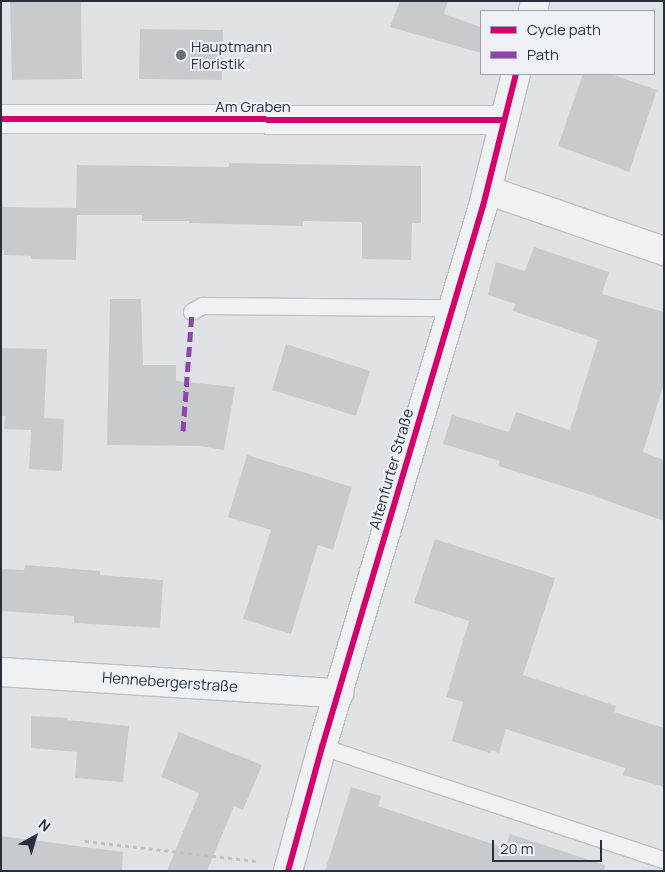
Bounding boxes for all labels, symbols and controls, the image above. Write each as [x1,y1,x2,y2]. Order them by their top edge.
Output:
legend [480,10,655,75]
text: Cycle path [527,19,601,40]
place label: Hauptmann Floristik [191,37,272,72]
text: Path [527,44,559,65]
marker: Hauptmann Floristik [175,49,187,61]
street label: Am Graben [215,98,291,116]
street label: Altenfurter Straße [365,406,417,532]
street label: Hennebergerstraße [102,668,238,696]
north arrow [10,812,60,862]
text: N [35,814,55,836]
scale bar [495,830,605,862]
text: 20 m [500,838,533,859]

